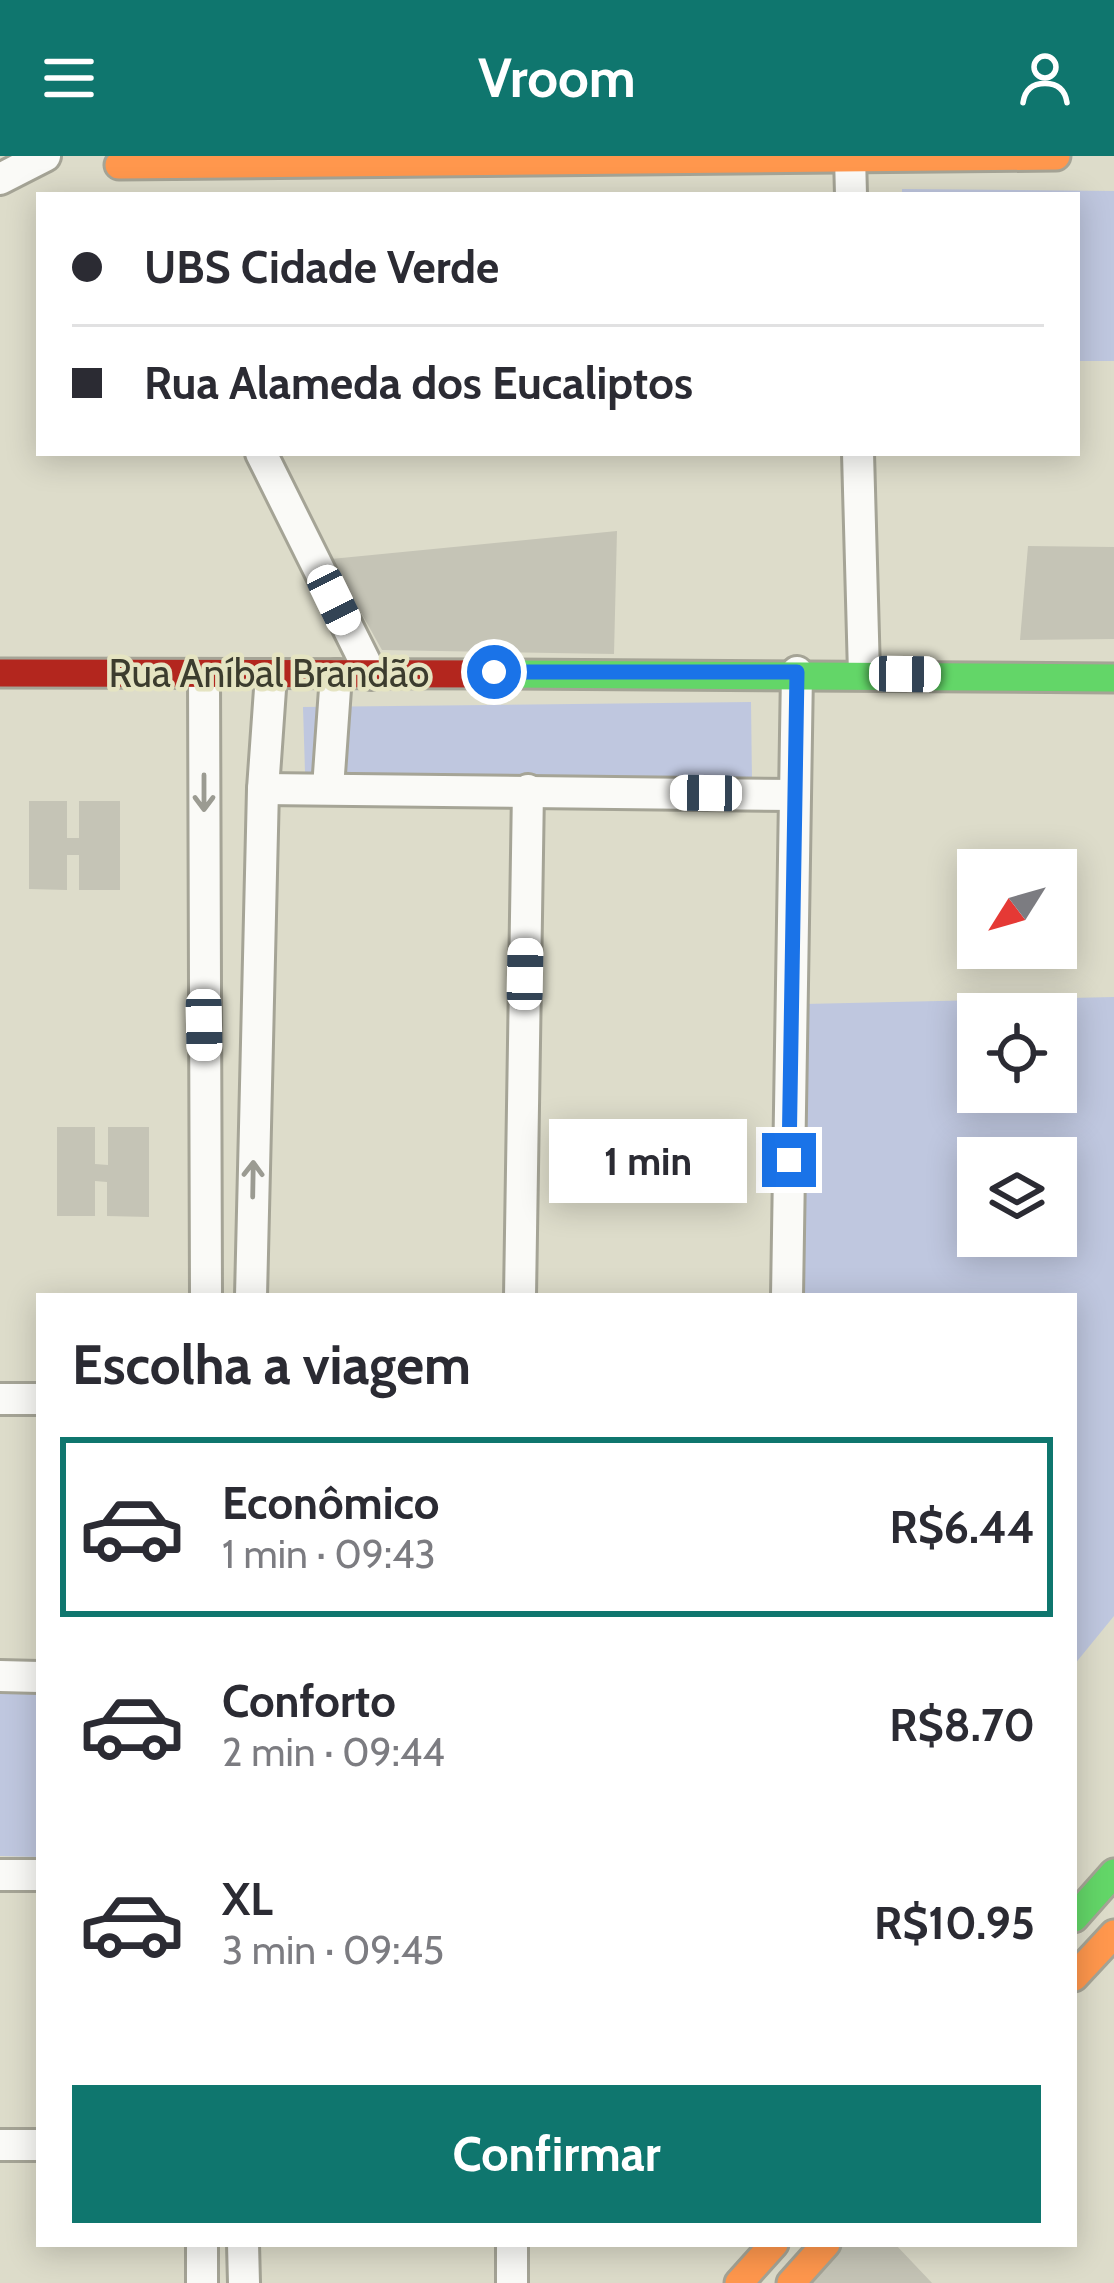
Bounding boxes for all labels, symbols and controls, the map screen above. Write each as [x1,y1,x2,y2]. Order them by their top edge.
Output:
icon: menu [36,45,102,111]
text: Vroom [478,45,636,111]
icon: person [1012,45,1078,111]
text: UBS Cidade Verde [144,240,499,294]
text: Rua Alameda dos Eucaliptos [144,356,693,410]
car [302,560,366,640]
route start [467,645,521,699]
street label: Rua Aníbal Brandão [109,649,429,697]
car [869,655,941,693]
one-way arrow [193,773,215,812]
car [670,774,742,812]
north arrow [957,849,1077,969]
map controls [957,849,1077,1257]
car [506,938,544,1010]
car [185,989,223,1061]
button: locate [957,993,1077,1113]
callout: 1 min [549,1118,747,1202]
route end [762,1133,816,1187]
text: 1 min [604,1137,692,1185]
button: layers [957,1137,1077,1257]
one-way arrow [242,1160,265,1199]
text: Escolha a viagem [72,1332,471,1398]
icon: car [78,1473,186,1581]
text: Econômico [222,1476,439,1530]
text: R$6.44 [890,1500,1035,1554]
text: 1 min · 09:43 [222,1530,436,1578]
icon: car [78,1671,186,1779]
text: Conforto [222,1674,396,1728]
text: R$8.70 [889,1698,1035,1752]
text: 2 min · 09:44 [222,1728,445,1776]
icon: car [78,1869,186,1977]
text: XL [222,1872,273,1926]
text: R$10.95 [874,1896,1035,1950]
text: 3 min · 09:45 [222,1926,444,1974]
button: Confirmar [72,2085,1041,2223]

